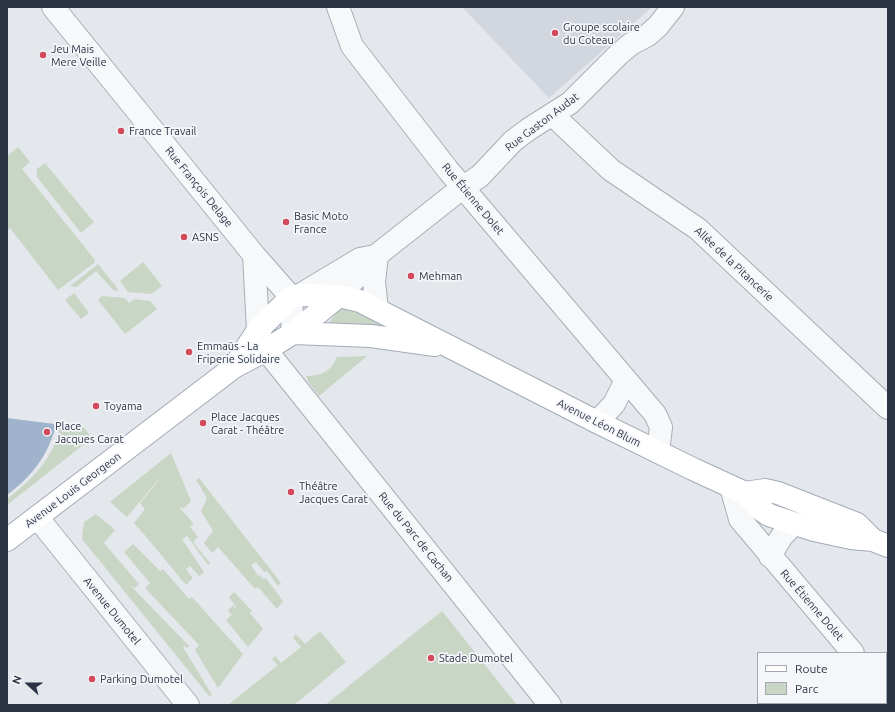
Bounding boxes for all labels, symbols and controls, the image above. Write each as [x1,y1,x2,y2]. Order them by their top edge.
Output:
place label: Groupe scolaire du Coteau [563,20,640,46]
marker: Groupe scolaire du Coteau [550,28,560,38]
place label: Jeu Mais Mere Veille [51,42,107,68]
marker: Jeu Mais Mere Veille [38,50,48,60]
street label: Rue Gaston Audat [503,90,581,154]
place label: France Travail [129,124,196,138]
marker: France Travail [116,126,126,136]
street label: Rue François Delage [163,144,235,230]
street label: Rue Étienne Dolet [439,160,507,238]
place label: Basic Moto France [294,209,348,235]
marker: Basic Moto France [281,217,291,227]
street label: Allée de la Pitancerie [692,224,776,304]
place label: ASNS [192,230,219,244]
marker: ASNS [179,232,189,242]
place label: Mehman [419,269,462,283]
marker: Mehman [406,271,416,281]
place label: Emmaüs - La Friperie Solidaire [197,339,280,365]
marker: Emmaüs - La Friperie Solidaire [184,347,194,357]
street label: Avenue Léon Blum [555,396,643,450]
place label: Toyama [104,399,142,413]
marker: Toyama [91,401,101,411]
place label: Place Jacques Carat - Théâtre [211,410,284,436]
marker: Place Jacques Carat - Théâtre [198,418,208,428]
place label: Place Jacques Carat [55,419,124,445]
marker: Place Jacques Carat [42,427,52,437]
street label: Avenue Louis Georgeon [22,450,124,530]
place label: Théâtre Jacques Carat [299,479,368,505]
marker: Théâtre Jacques Carat [286,487,296,497]
street label: Rue du Parc de Cachan [376,489,456,585]
street label: Rue Étienne Dolet [778,567,846,643]
street label: Avenue Dumotel [81,575,143,647]
place label: Stade Dumotel [439,651,513,665]
legend [757,652,887,704]
marker: Stade Dumotel [426,653,436,663]
text: Route [795,662,828,675]
north arrow [8,664,48,704]
place label: Parking Dumotel [100,672,183,686]
text: N [10,674,24,686]
marker: Parking Dumotel [87,674,97,684]
text: Parc [795,682,818,695]

